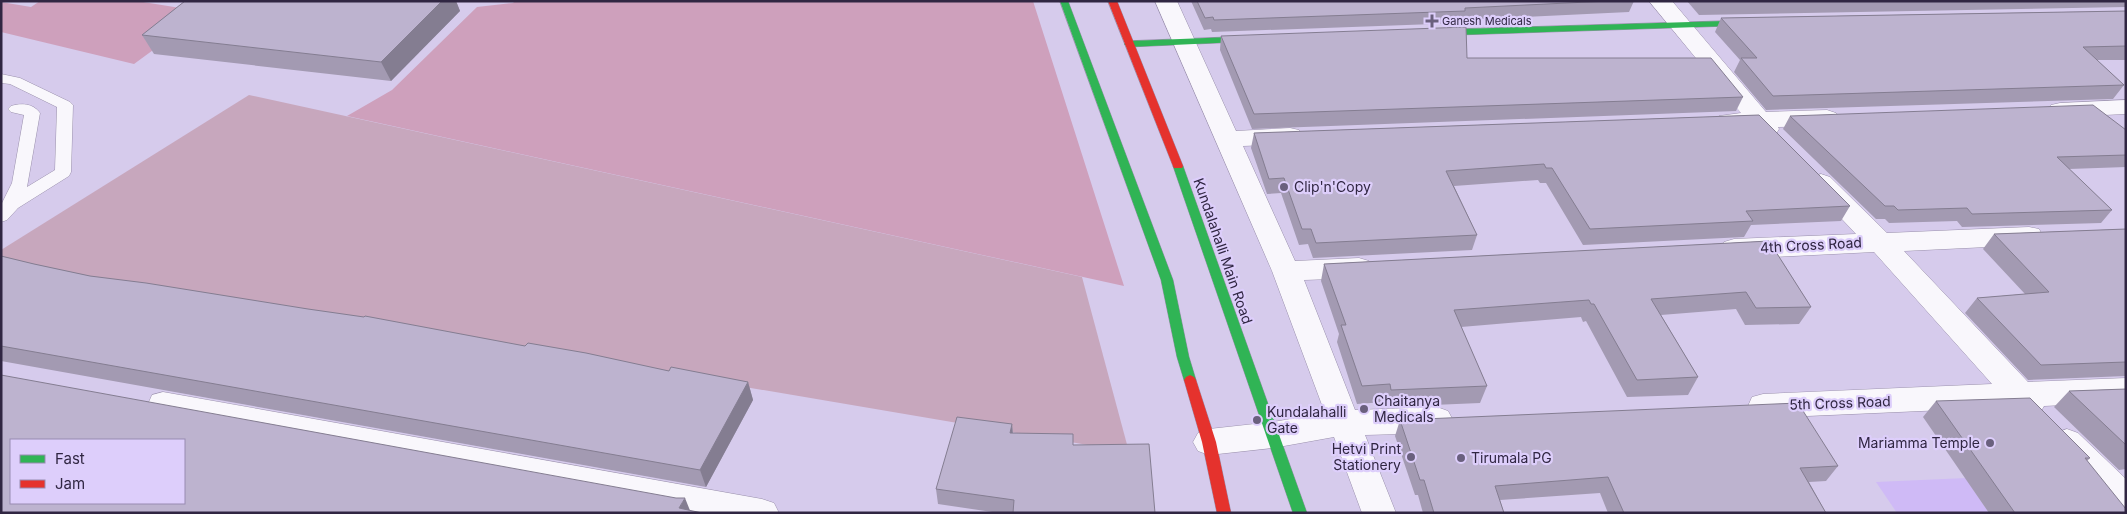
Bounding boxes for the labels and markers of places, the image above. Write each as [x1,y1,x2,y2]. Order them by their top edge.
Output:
place label: Ganesh Medicals [1442,14,1532,28]
marker: Ganesh Medicals [1426,15,1438,27]
place label: Clip'n'Copy [1294,178,1371,195]
marker: Clip'n'Copy [1278,181,1290,193]
place label: Chaitanya Medicals [1374,392,1440,425]
place label: Kundalahalli Gate [1267,403,1346,436]
marker: Chaitanya Medicals [1358,403,1370,415]
marker: Kundalahalli Gate [1251,414,1263,426]
place label: Mariamma Temple [1858,434,1980,451]
marker: Mariamma Temple [1984,437,1996,449]
place label: Hetvi Print Stationery [1332,440,1401,473]
place label: Tirumala PG [1471,449,1552,466]
marker: Hetvi Print Stationery [1405,451,1417,463]
marker: Tirumala PG [1455,452,1467,464]

